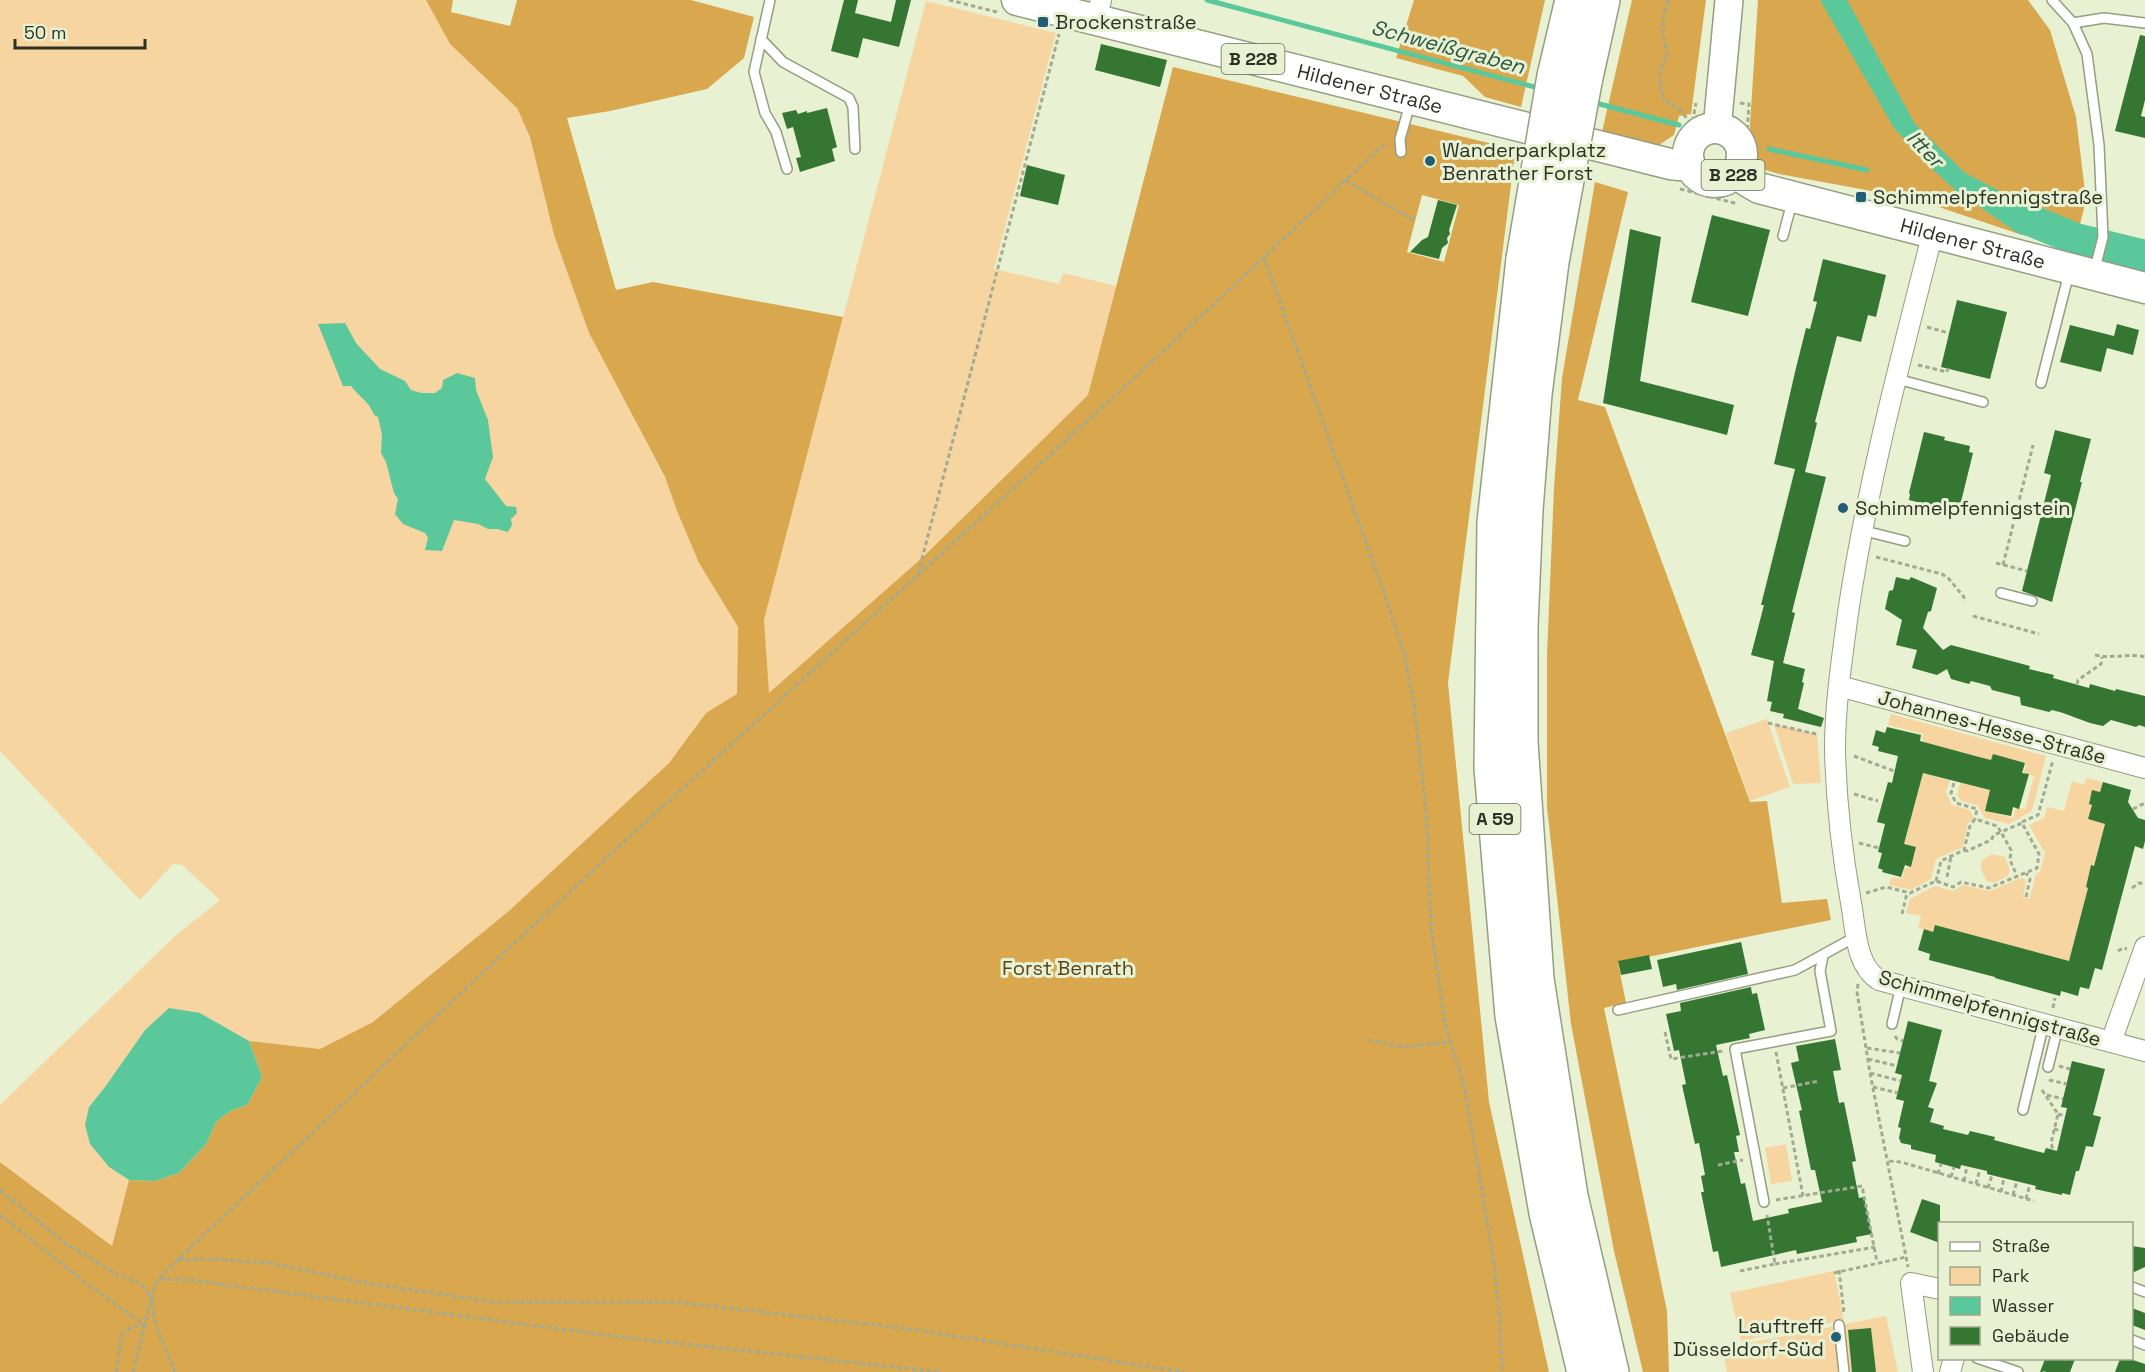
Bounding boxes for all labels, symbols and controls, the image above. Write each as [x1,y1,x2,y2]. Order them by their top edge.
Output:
place label: Brockenstraße [1055,9,1197,35]
scale bar [15,12,146,50]
water label: Schweißgraben [1369,13,1529,80]
marker: Brockenstraße [1036,15,1050,29]
text: 50 m [24,21,66,44]
road number: B 228 [1222,44,1284,74]
street label: Hildener Straße [1295,58,1445,119]
water label: Itter [1901,124,1951,175]
place label: Wanderparkplatz Benrather Forst [1442,137,1606,186]
marker: Wanderparkplatz Benrather Forst [1423,154,1437,168]
road number: B 228 [1702,160,1764,190]
place label: Schimmelpfennigstraße [1873,184,2103,210]
marker: Schimmelpfennigstraße [1854,190,1868,204]
street label: Hildener Straße [1897,212,2048,275]
place label: Schimmelpfennigstein [1855,495,2071,521]
marker: Schimmelpfennigstein [1836,501,1850,515]
street label: Johannes-Hesse-Straße [1875,684,2109,770]
road number: A 59 [1470,804,1520,834]
park label: Forst Benrath [1002,955,1134,981]
street label: Schimmelpfennigstraße [1876,964,2104,1052]
legend [1938,1222,2133,1360]
text: Straße [1992,1234,2050,1257]
text: Park [1992,1264,2030,1287]
text: Wasser [1992,1294,2054,1317]
place label: Lauftreff Düsseldorf-Süd [1673,1313,1824,1362]
text: Gebäude [1992,1324,2070,1347]
marker: Lauftreff Düsseldorf-Süd [1829,1330,1843,1344]

